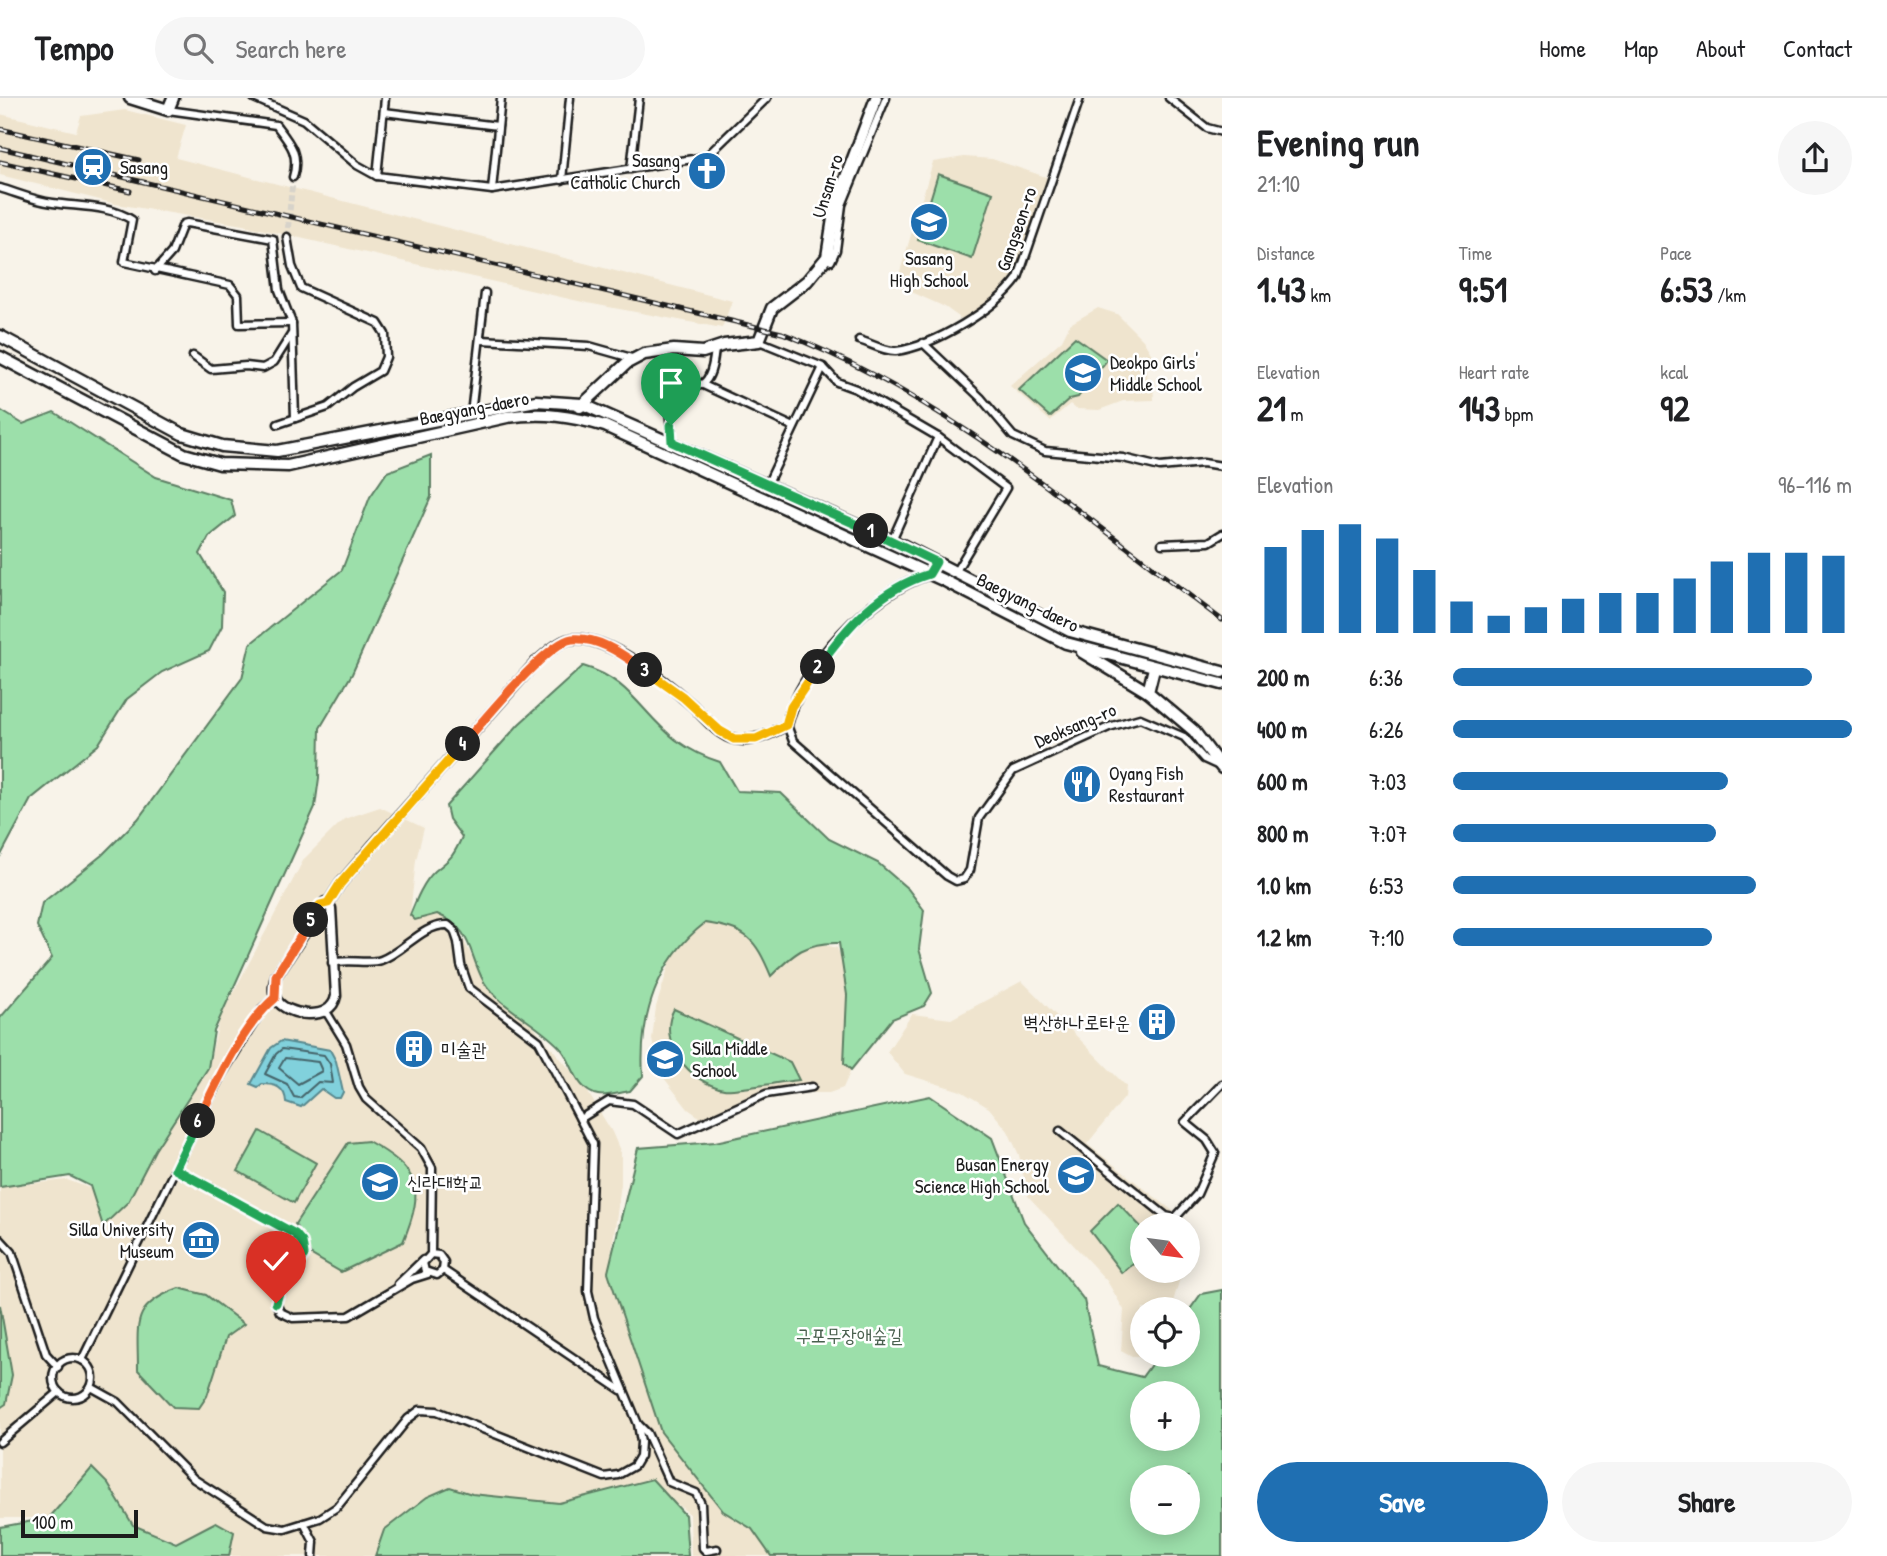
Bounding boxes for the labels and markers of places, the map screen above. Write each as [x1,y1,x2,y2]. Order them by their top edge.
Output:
station icon: Sasang [72,146,114,188]
place label: Sasang Catholic Church [570,147,680,195]
church icon: Sasang Catholic Church [686,150,728,192]
place label: Sasang [120,154,168,180]
school or university icon: Sasang High School [908,201,950,243]
place label: Sasang High School [890,245,969,293]
place label: Deokpo Girls' Middle School [1110,349,1203,397]
school or university icon: Deokpo Girls' Middle School [1062,352,1104,394]
pin [641,353,701,425]
pin: 1 [854,514,888,548]
pin: 2 [800,650,836,684]
pin: 3 [628,652,662,688]
pin: 4 [446,726,480,762]
place label: Oyang Fish Restaurant [1109,760,1184,808]
restaurant icon: Oyang Fish Restaurant [1061,763,1103,805]
pin: 5 [294,902,328,938]
building icon: 벽산하나로타운 [1136,1001,1178,1043]
place label: 벽산하나로타운 [1023,1009,1130,1035]
building icon: 미술관 [393,1028,435,1070]
place label: Silla Middle School [692,1035,768,1083]
place label: 미술관 [441,1036,487,1062]
school or university icon: Silla Middle School [644,1038,686,1080]
pin: 6 [180,1104,216,1138]
place label: Busan Energy Science High School [915,1151,1050,1199]
school or university icon: Busan Energy Science High School [1055,1154,1097,1196]
school or university icon: 신라대학교 [359,1161,401,1203]
place label: 신라대학교 [407,1169,483,1195]
place label: Silla University Museum [69,1216,174,1264]
museum icon: Silla University Museum [180,1219,222,1261]
pin [246,1231,306,1303]

